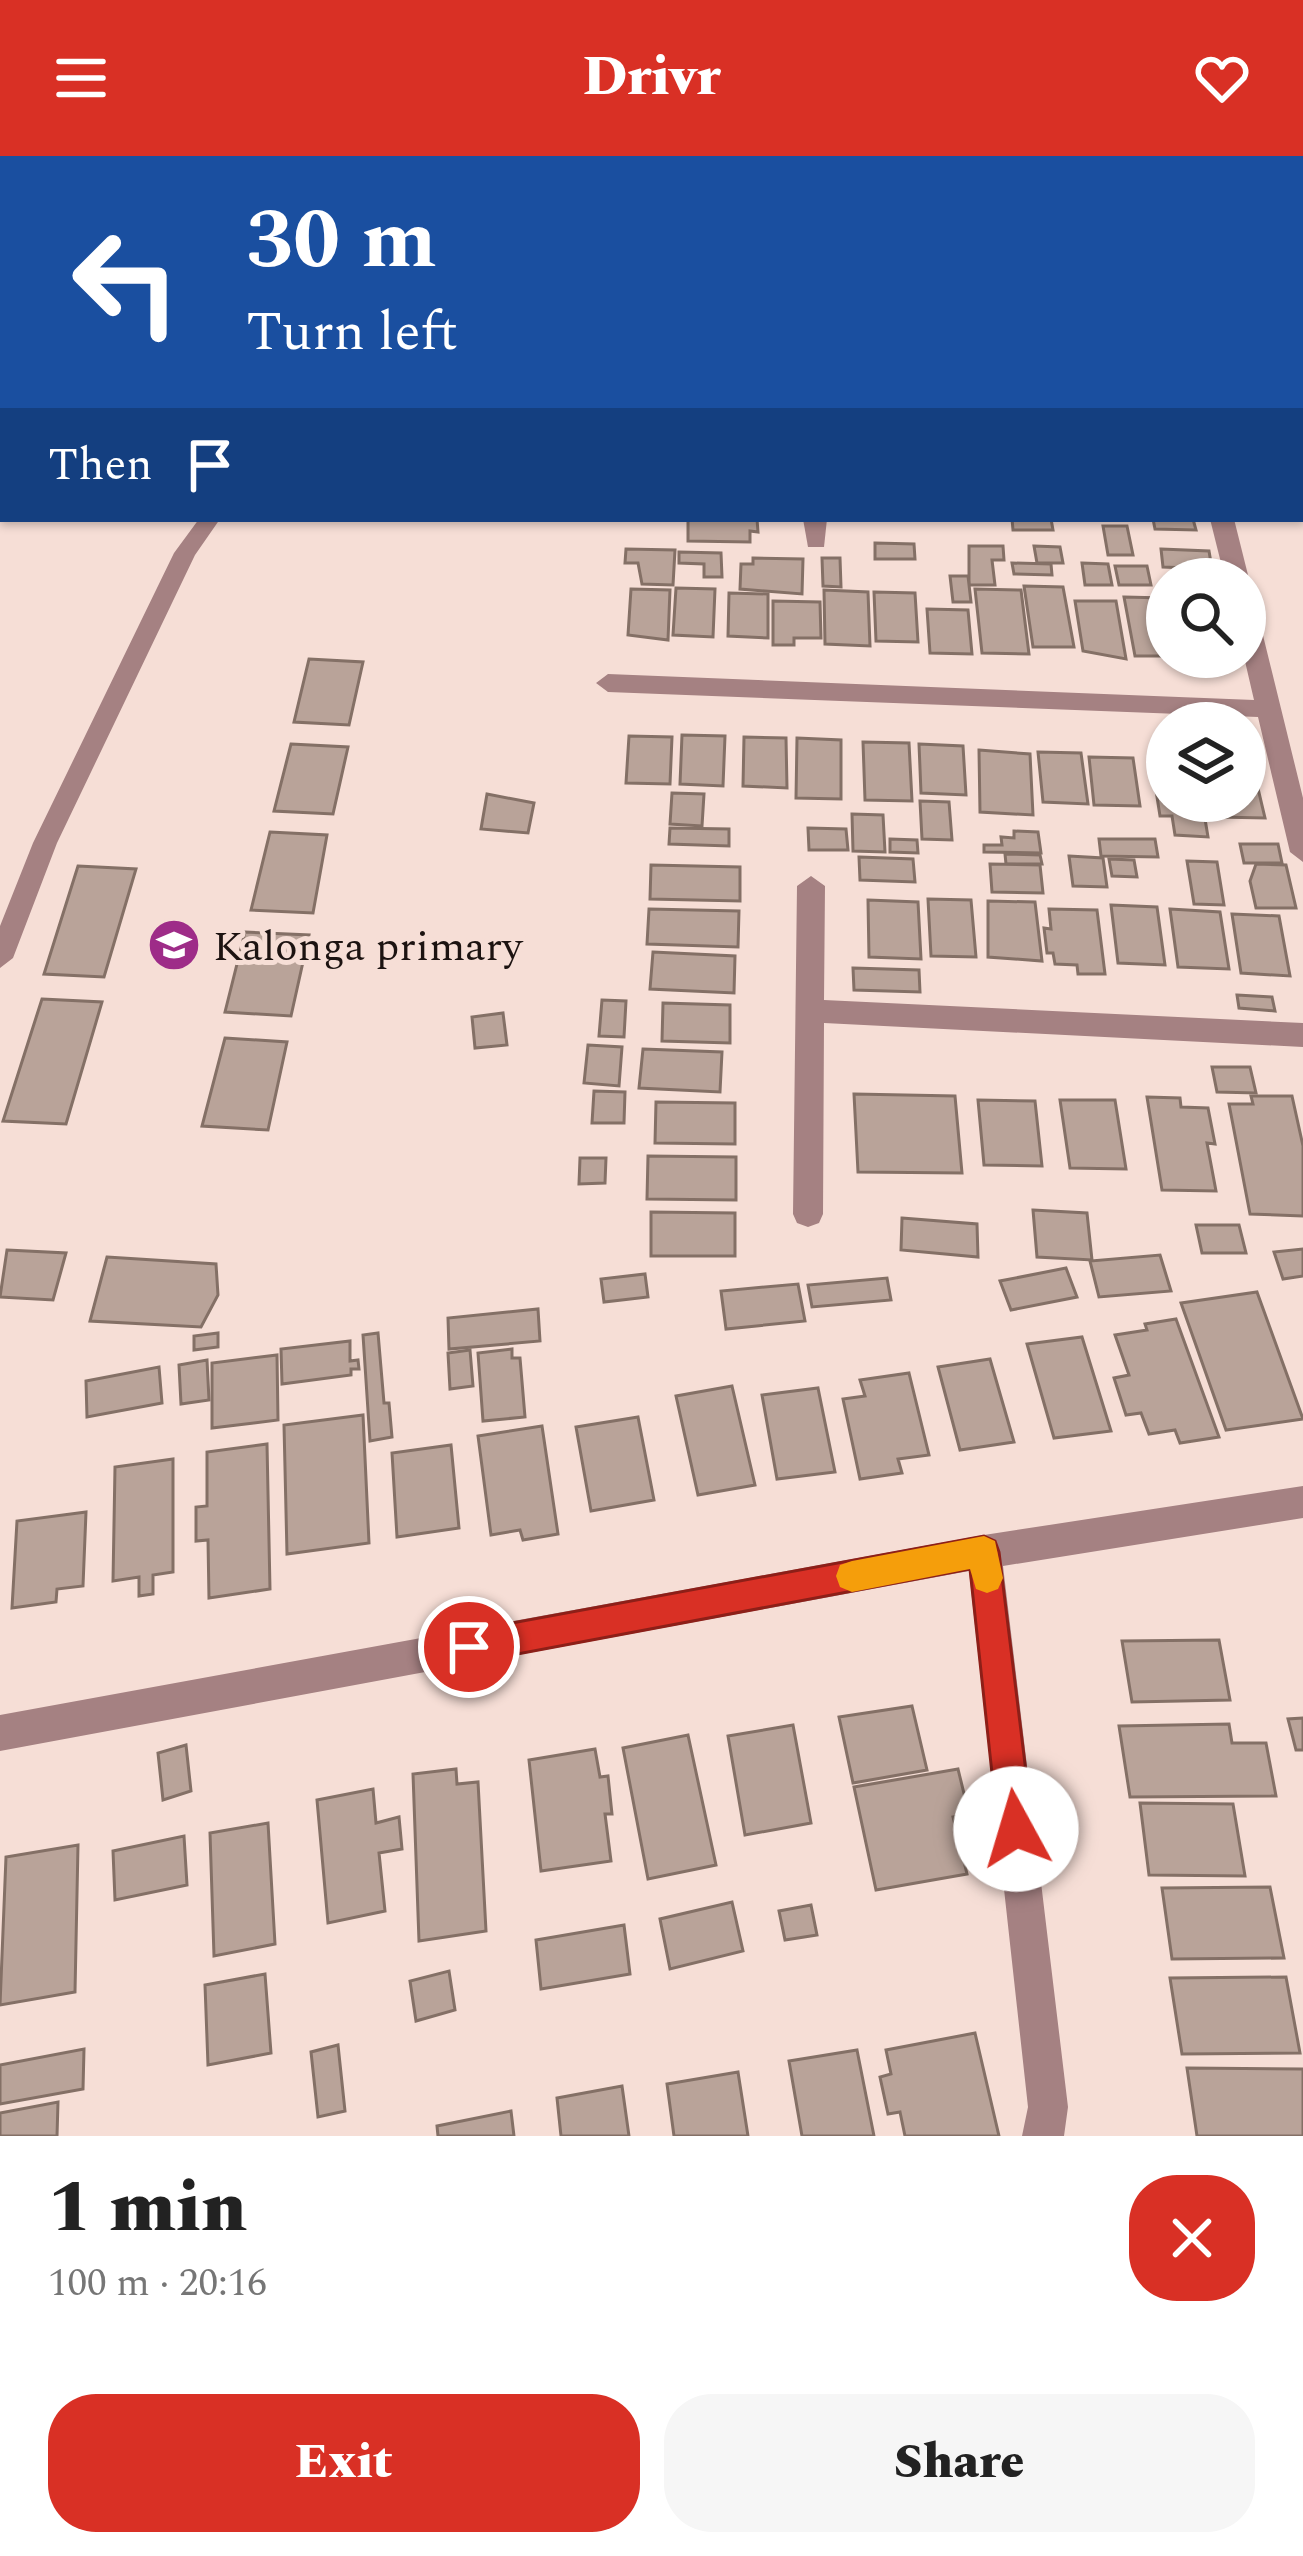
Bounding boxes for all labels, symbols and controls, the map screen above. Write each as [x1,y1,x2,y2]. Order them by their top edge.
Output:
text: Drivr [583,37,720,119]
icon: menu [48,45,114,111]
icon: heart [1189,45,1255,111]
text: 30 m [246,177,437,305]
icon: left [48,204,204,360]
text: Turn left [246,292,458,374]
text: Then [48,431,153,500]
icon: arrive [177,432,243,498]
map controls [1146,558,1266,822]
button: search [1146,558,1266,678]
button: layers [1146,702,1266,822]
place label: Kalonga primary [213,916,524,979]
school or university icon: Kalonga primary [146,917,202,973]
pin [418,1596,520,1698]
icon: arrive [436,1614,502,1680]
position arrow [953,1766,1079,1892]
text: 1 min [48,2154,247,2263]
button: close [1129,2175,1255,2301]
text: 100 m · 20:16 [48,2254,267,2313]
button: Exit [48,2394,640,2532]
button: Share [664,2394,1255,2532]

